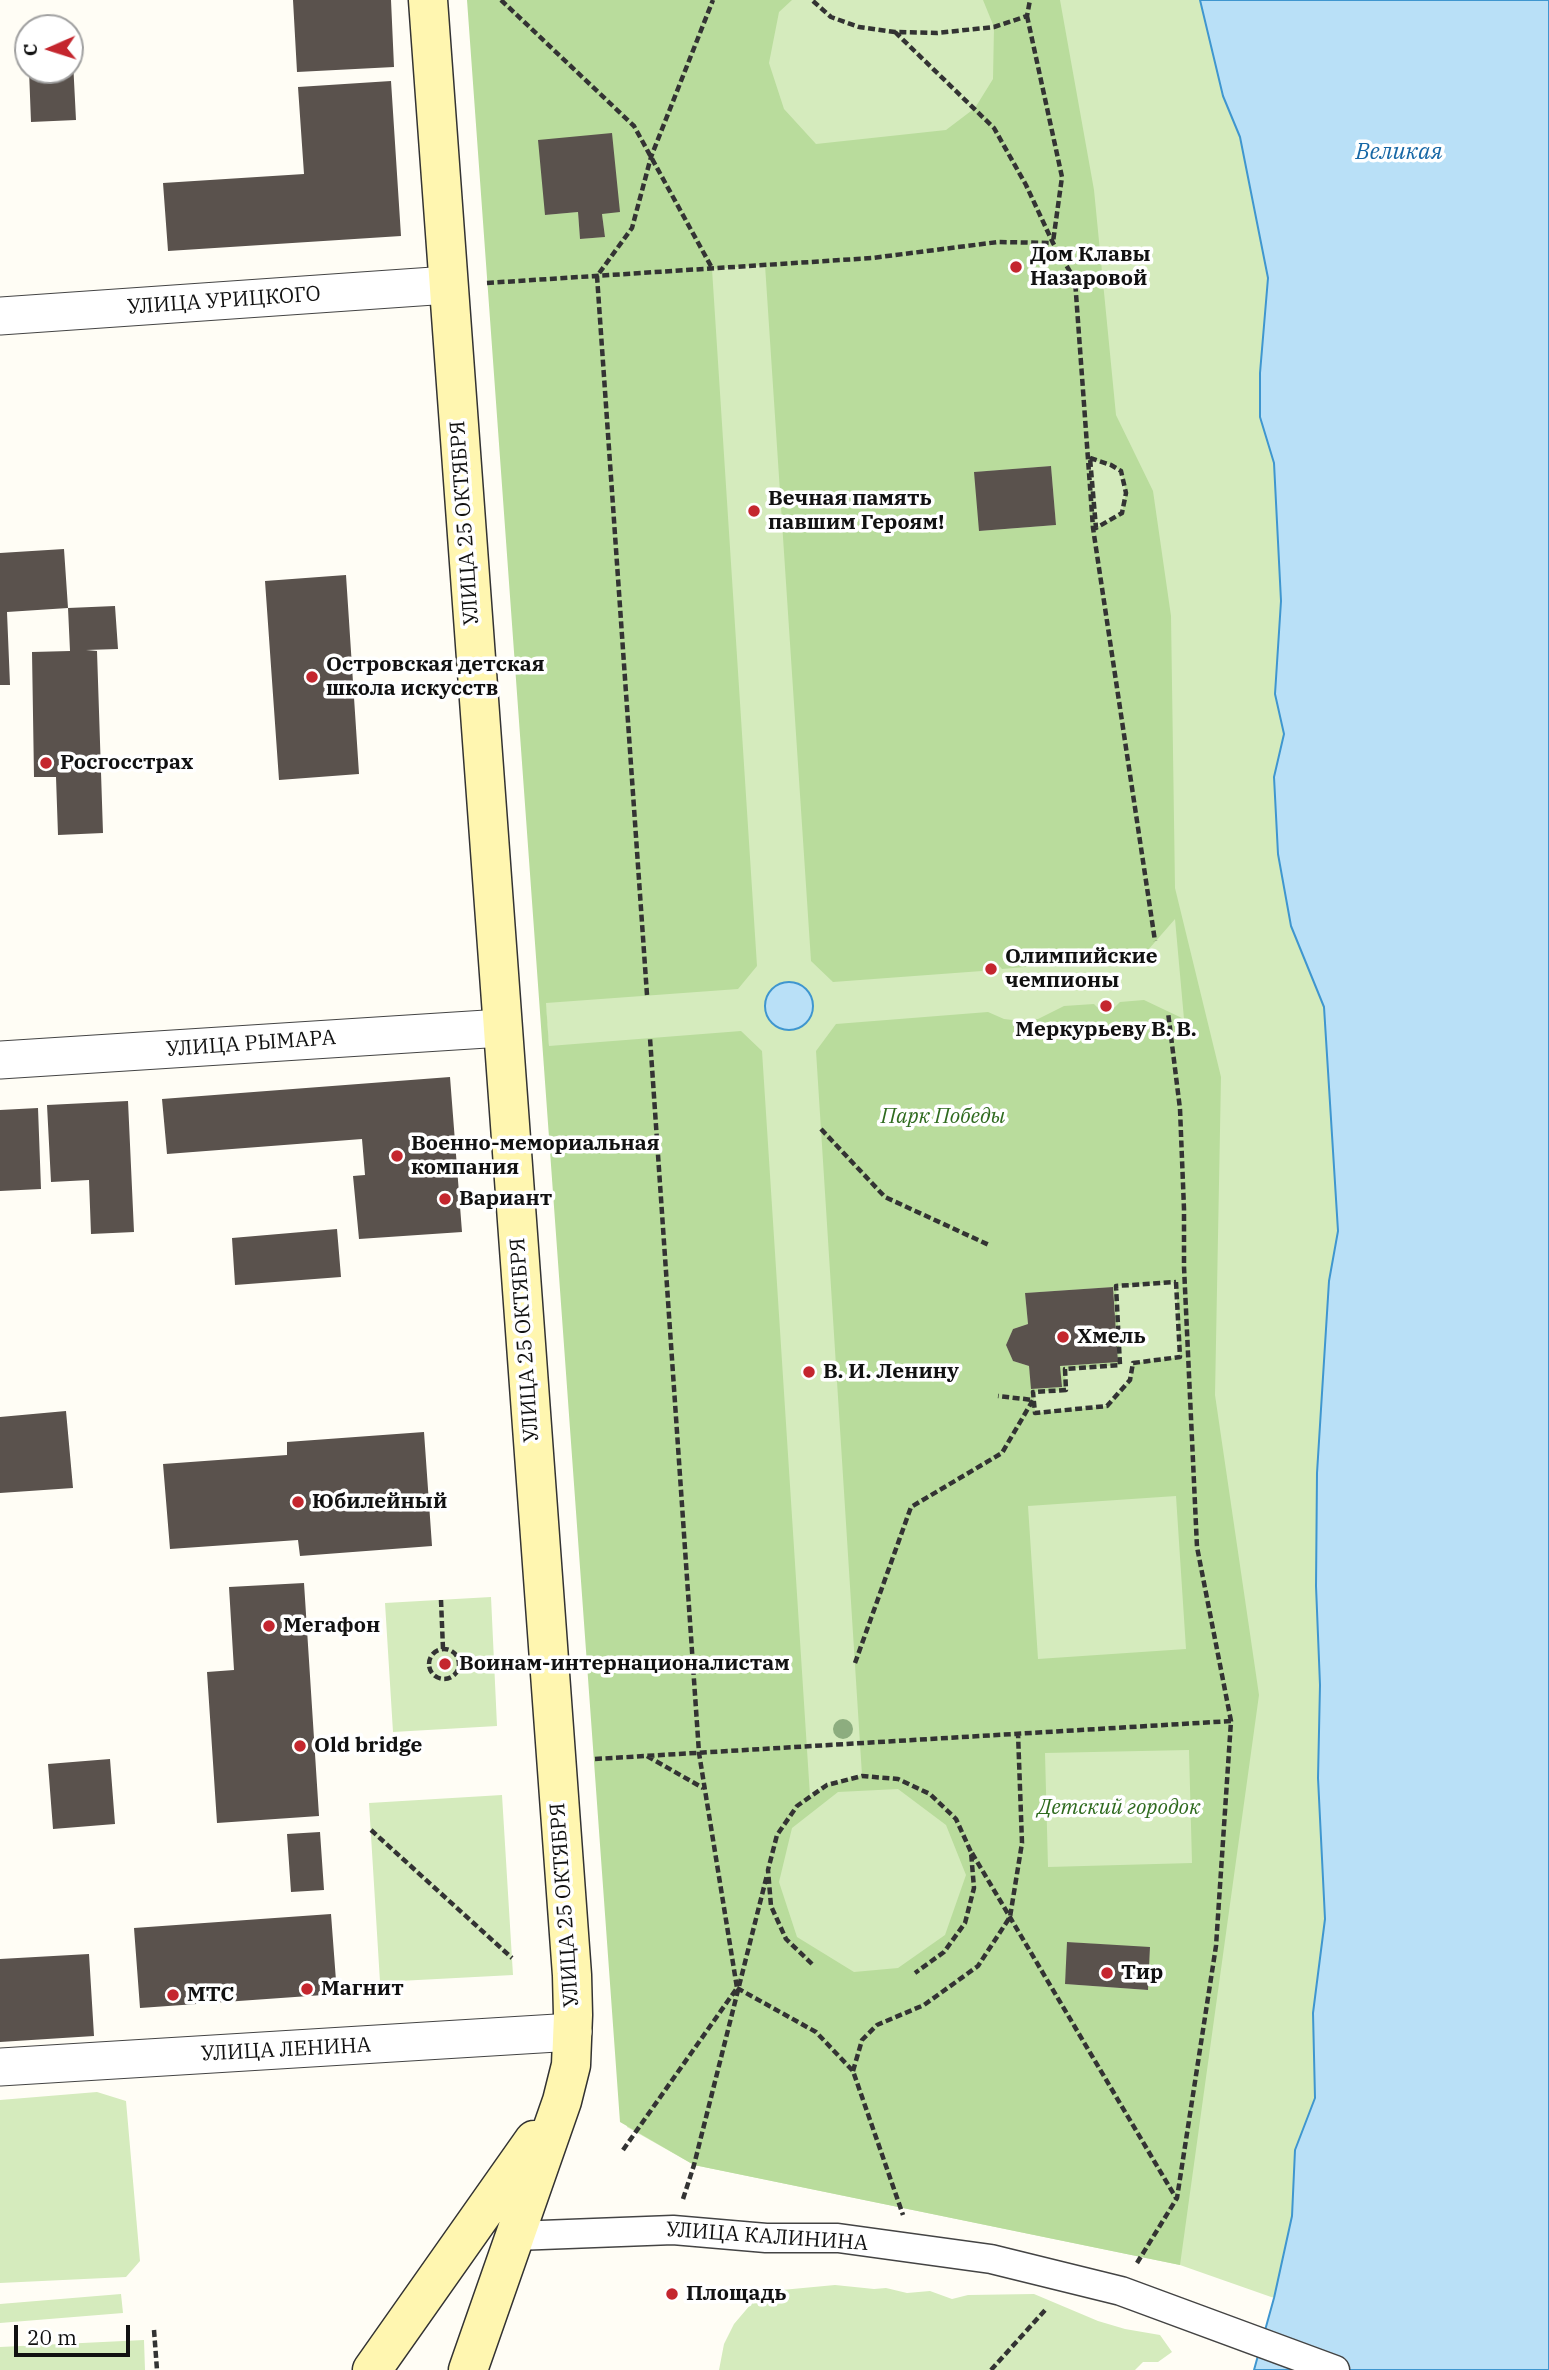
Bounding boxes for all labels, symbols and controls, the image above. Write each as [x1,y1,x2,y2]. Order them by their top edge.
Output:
north arrow [14,14,84,84]
text: С [18,43,42,57]
water label: Великая [1355,138,1443,166]
place label: Дом Клавы Назаровой [1030,242,1151,292]
marker: Дом Клавы Назаровой [1008,259,1024,275]
street label: УЛИЦА УРИЦКОГО [127,282,321,320]
street label: УЛИЦА 25 ОКТЯБРЯ [445,420,485,626]
place label: Вечная память павшим Героям! [768,486,944,536]
marker: Вечная память павшим Героям! [746,503,762,519]
place label: Островская детская школа искусств [326,652,545,702]
marker: Островская детская школа искусств [304,669,320,685]
place label: Росгосстрах [60,750,193,776]
marker: Росгосстрах [38,755,54,771]
place label: Олимпийские чемпионы [1005,944,1158,994]
marker: Олимпийские чемпионы [983,961,999,977]
marker: Меркурьеву В. В. [1098,998,1114,1014]
place label: Меркурьеву В. В. [1015,1017,1197,1043]
street label: УЛИЦА РЫМАРА [165,1025,337,1063]
park label: Парк Победы [881,1104,1005,1130]
place label: Военно-мемориальная компания [411,1131,660,1181]
marker: Военно-мемориальная компания [389,1148,405,1164]
place label: Вариант [459,1186,552,1212]
marker: Вариант [437,1191,453,1207]
street label: УЛИЦА 25 ОКТЯБРЯ [505,1237,545,1443]
place label: Хмель [1077,1324,1146,1350]
marker: Хмель [1055,1329,1071,1345]
place label: В. И. Ленину [823,1359,959,1385]
marker: В. И. Ленину [801,1364,817,1380]
place label: Юбилейный [312,1489,447,1515]
marker: Юбилейный [290,1494,306,1510]
place label: Мегафон [283,1613,380,1639]
marker: Мегафон [261,1618,277,1634]
place label: Воинам-интернационалистам [459,1651,790,1677]
marker: Воинам-интернационалистам [437,1656,453,1672]
place label: Old bridge [314,1733,422,1759]
marker: Old bridge [292,1738,308,1754]
park label: Детский городок [1038,1795,1200,1821]
street label: УЛИЦА 25 ОКТЯБРЯ [545,1802,585,2008]
place label: Тир [1121,1960,1163,1986]
marker: Тир [1099,1965,1115,1981]
place label: Магнит [321,1976,404,2002]
marker: Магнит [299,1981,315,1997]
place label: МТС [187,1982,234,2008]
marker: МТС [165,1987,181,2003]
street label: УЛИЦА ЛЕНИНА [200,2033,372,2067]
street label: УЛИЦА КАЛИНИНА [665,2217,869,2257]
place label: Площадь [686,2281,786,2307]
marker: Площадь [664,2286,680,2302]
scale bar [18,2310,133,2354]
text: 20 m [27,2323,77,2351]

